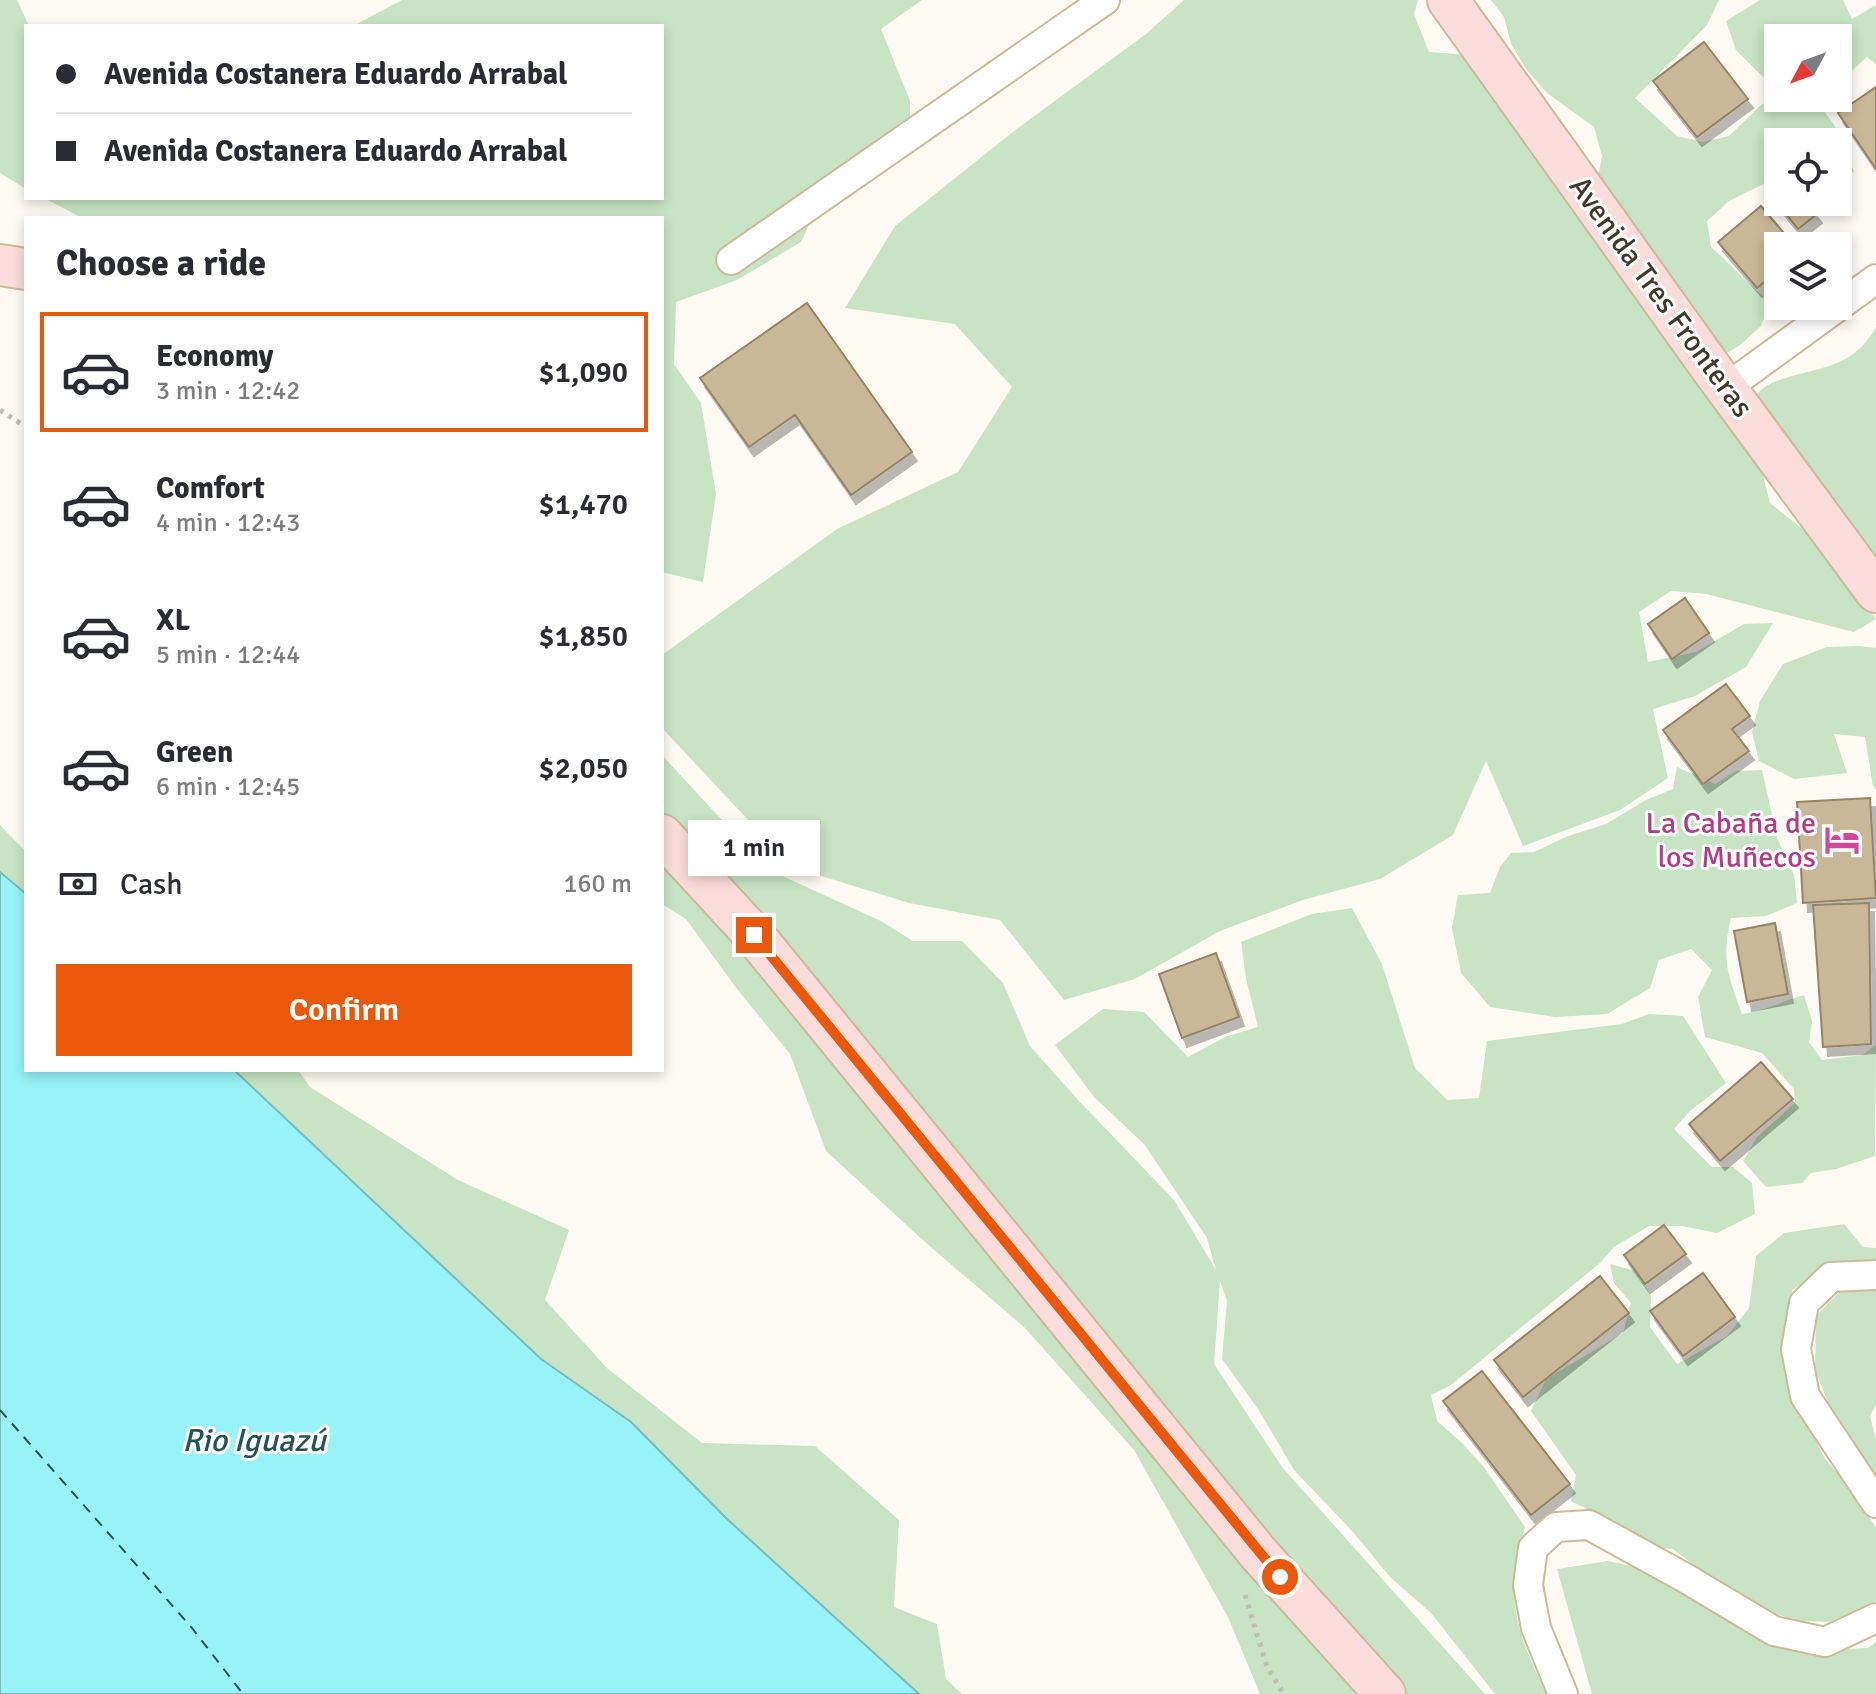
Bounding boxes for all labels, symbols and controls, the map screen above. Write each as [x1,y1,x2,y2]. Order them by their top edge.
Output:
north arrow [1764,24,1852,112]
map controls [1764,24,1852,320]
text: Avenida Costanera Eduardo Arrabal [104,56,568,93]
button: locate [1764,128,1852,216]
text: Avenida Costanera Eduardo Arrabal [104,133,568,170]
street label: Avenida Tres Fronteras [1561,169,1761,425]
button: layers [1764,232,1852,320]
text: Choose a ride [56,241,266,286]
icon: car [60,336,132,408]
text: Economy [156,338,273,375]
text: $1,090 [539,354,628,391]
text: 3 min · 12:42 [156,375,300,407]
icon: car [60,468,132,540]
text: Comfort [156,470,265,507]
text: $1,470 [539,486,628,523]
text: 4 min · 12:43 [156,507,300,539]
icon: car [60,600,132,672]
text: XL [156,602,190,639]
text: $1,850 [539,618,628,655]
text: 5 min · 12:44 [156,639,300,671]
icon: car [60,732,132,804]
text: Green [156,734,233,771]
text: $2,050 [539,750,628,787]
text: 6 min · 12:45 [156,771,300,803]
place label: La Cabaña de los Muñecos [1646,805,1816,876]
callout: 1 min [688,819,820,875]
hotel icon: La Cabaña de los Muñecos [1823,821,1861,859]
text: 1 min [723,832,785,864]
icon: cash [56,862,100,906]
text: Cash [120,866,183,903]
text: 160 m [563,868,632,900]
route end [736,917,772,953]
button: Confirm [56,964,632,1056]
water label: Rio Iguazú [182,1421,327,1460]
route start [1262,1559,1298,1595]

